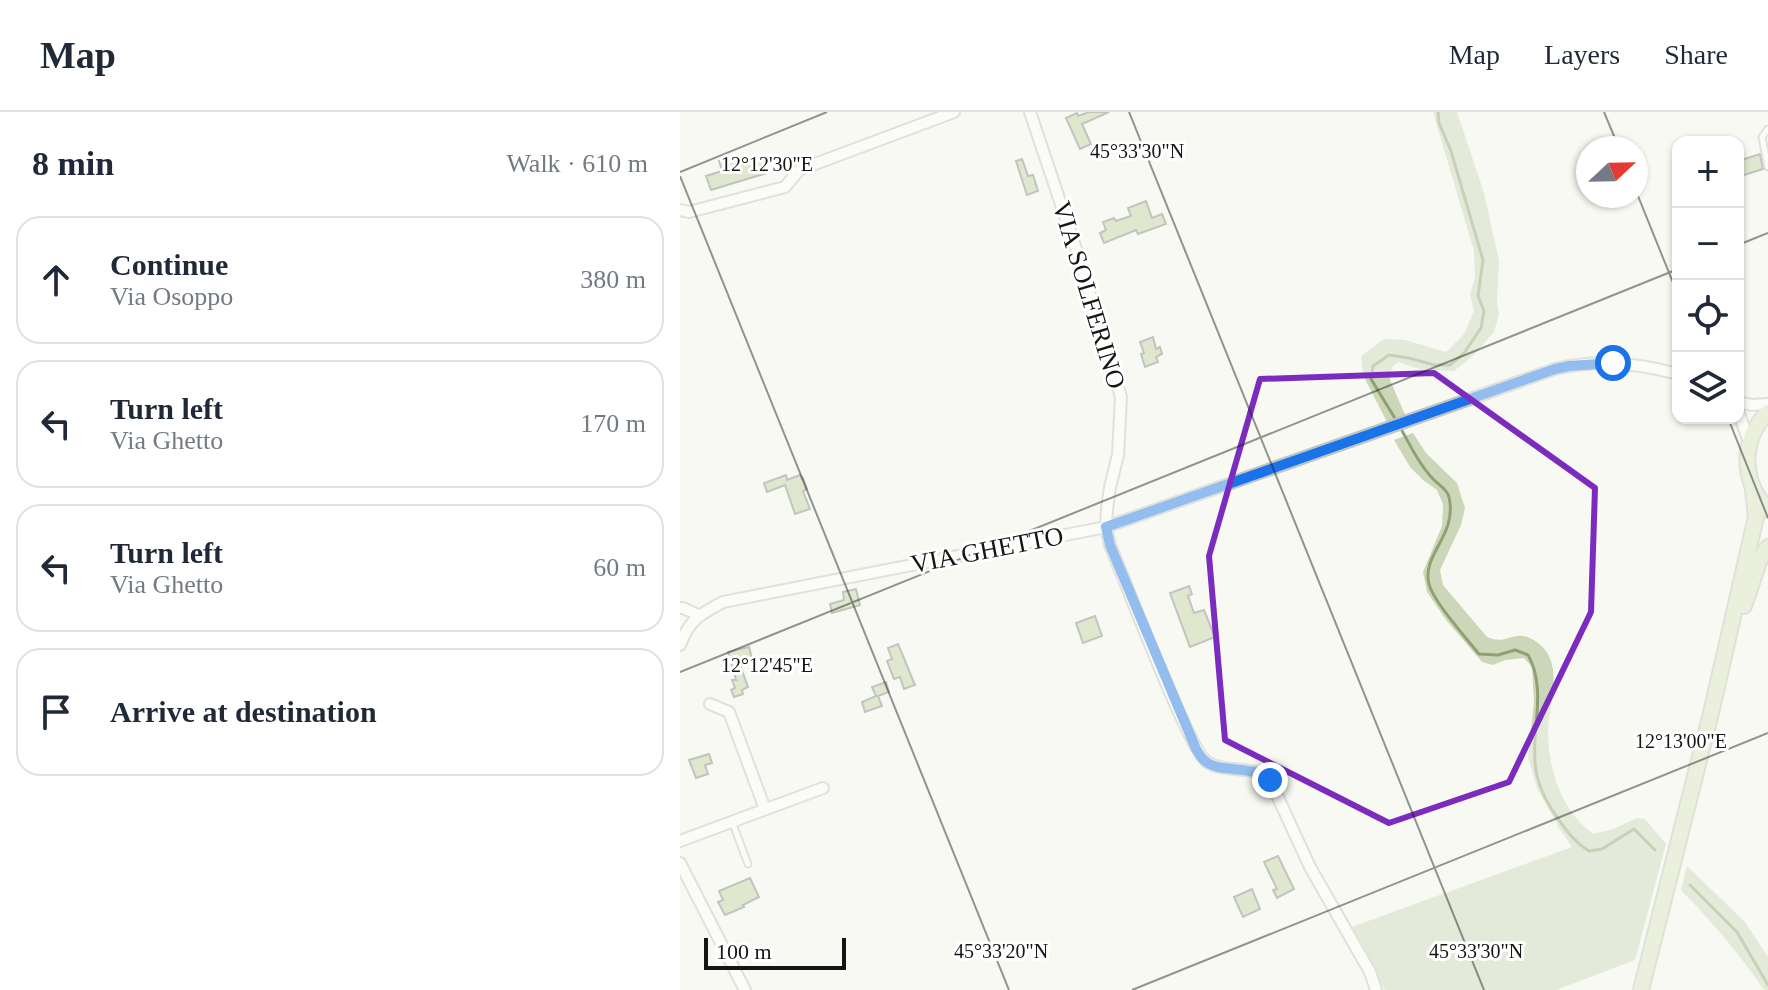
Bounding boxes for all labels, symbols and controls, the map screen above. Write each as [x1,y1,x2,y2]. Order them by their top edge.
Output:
text: Map [40,34,116,76]
text: Map [1449,39,1500,70]
text: Layers [1544,39,1620,70]
text: Share [1664,39,1728,70]
north arrow [1576,136,1648,208]
map controls [1672,136,1744,424]
button: + [1672,136,1744,208]
text: 45°33'30"N [1090,140,1184,162]
text: 8 min [32,145,114,182]
text: Walk · 610 m [506,149,648,178]
text: 12°12'30"E [721,153,813,175]
street label: VIA SOLFERINO [1047,198,1131,392]
button: − [1672,208,1744,280]
text: Continue [110,248,228,281]
icon: ahead [34,258,78,302]
text: 380 m [580,265,646,294]
button: locate [1672,280,1744,352]
text: Via Osoppo [110,282,233,311]
route start [1595,345,1631,381]
button: layers [1672,352,1744,424]
text: Turn left [110,392,223,425]
icon: left [34,402,78,446]
text: 170 m [580,409,646,438]
text: Via Ghetto [110,426,223,455]
street label: VIA GHETTO [908,521,1066,579]
text: Turn left [110,536,223,569]
icon: left [34,546,78,590]
text: 60 m [593,553,646,582]
text: Via Ghetto [110,570,223,599]
text: 12°12'45"E [721,654,813,676]
icon: arrive [34,690,78,734]
text: Arrive at destination [110,695,377,728]
text: 12°13'00"E [1635,730,1727,752]
route end [1252,762,1288,798]
scale bar [704,934,846,970]
text: 100 m [716,939,772,964]
text: 45°33'20"N [954,940,1048,962]
text: 45°33'30"N [1429,940,1523,962]

